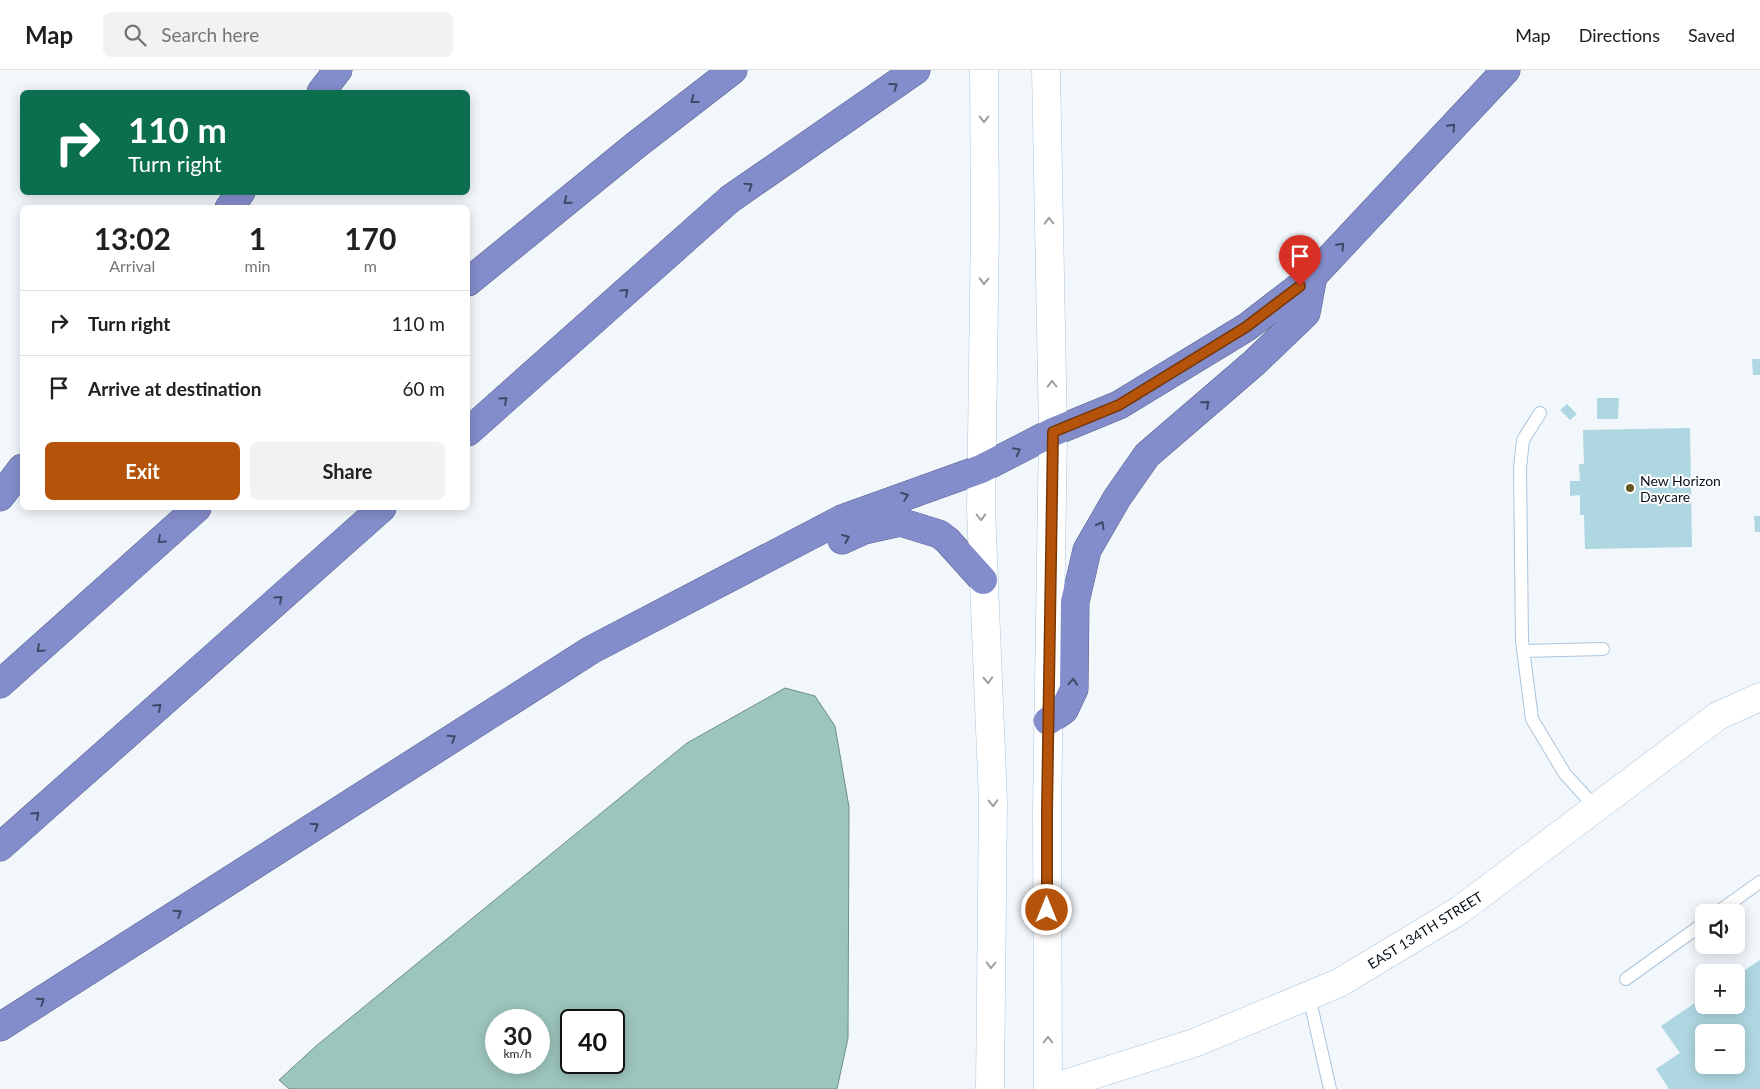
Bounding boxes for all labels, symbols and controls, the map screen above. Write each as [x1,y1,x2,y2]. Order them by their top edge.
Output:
search box [103,12,453,57]
text: Map [25,20,73,49]
icon: search [121,21,149,49]
text: Search here [161,23,259,46]
text: Map [1515,24,1551,46]
text: Directions [1579,24,1660,46]
text: Saved [1688,24,1735,46]
one-way arrow [888,83,898,92]
one-way arrow [690,94,700,103]
text: 110 m [128,108,227,150]
icon: right [45,110,110,175]
one-way arrow [979,115,990,123]
one-way arrow [1446,124,1455,133]
text: Turn right [128,150,222,177]
one-way arrow [743,183,753,192]
one-way arrow [564,196,573,204]
one-way arrow [1043,217,1054,225]
text: 13:02 [94,220,171,256]
text: 1 [249,220,266,256]
text: 170 [344,220,396,256]
pin [1279,235,1321,286]
icon: arrive [1286,242,1314,270]
one-way arrow [1335,242,1344,251]
text: Arrival [109,256,155,275]
text: min [245,256,271,275]
text: m [364,256,377,275]
one-way arrow [979,278,989,285]
one-way arrow [620,288,629,297]
icon: right [45,309,73,337]
text: Turn right [88,312,170,335]
text: 110 m [391,312,445,335]
icon: arrive [45,374,73,402]
text: Arrive at destination [88,377,261,400]
text: 60 m [402,377,445,400]
one-way arrow [1047,379,1057,387]
one-way arrow [498,396,507,405]
one-way arrow [1201,400,1210,409]
button: Exit [45,442,240,500]
button: Share [250,442,445,500]
one-way arrow [1012,447,1021,457]
place label: New Horizon Daycare [1640,472,1721,505]
marker: New Horizon Daycare [1624,482,1636,494]
one-way arrow [901,492,909,502]
one-way arrow [976,514,986,522]
one-way arrow [1095,522,1105,531]
one-way arrow [157,534,166,543]
one-way arrow [841,534,850,544]
one-way arrow [274,596,283,605]
one-way arrow [36,643,45,652]
one-way arrow [982,676,993,684]
one-way arrow [1068,678,1079,686]
one-way arrow [152,704,161,713]
one-way arrow [447,735,456,745]
one-way arrow [988,799,998,807]
one-way arrow [31,812,40,821]
one-way arrow [310,823,319,832]
position arrow [1020,883,1072,935]
street label: EAST 134TH STREET [1364,887,1486,972]
map controls [1695,904,1745,1074]
button: sound [1695,904,1745,954]
one-way arrow [173,910,182,920]
one-way arrow [986,962,996,969]
button: + [1695,964,1745,1014]
one-way arrow [36,997,45,1007]
speed limit sign: 40 [560,1009,625,1074]
text: 30 [503,1020,532,1050]
button: − [1695,1024,1745,1074]
one-way arrow [1043,1036,1053,1044]
text: km/h [503,1046,532,1061]

